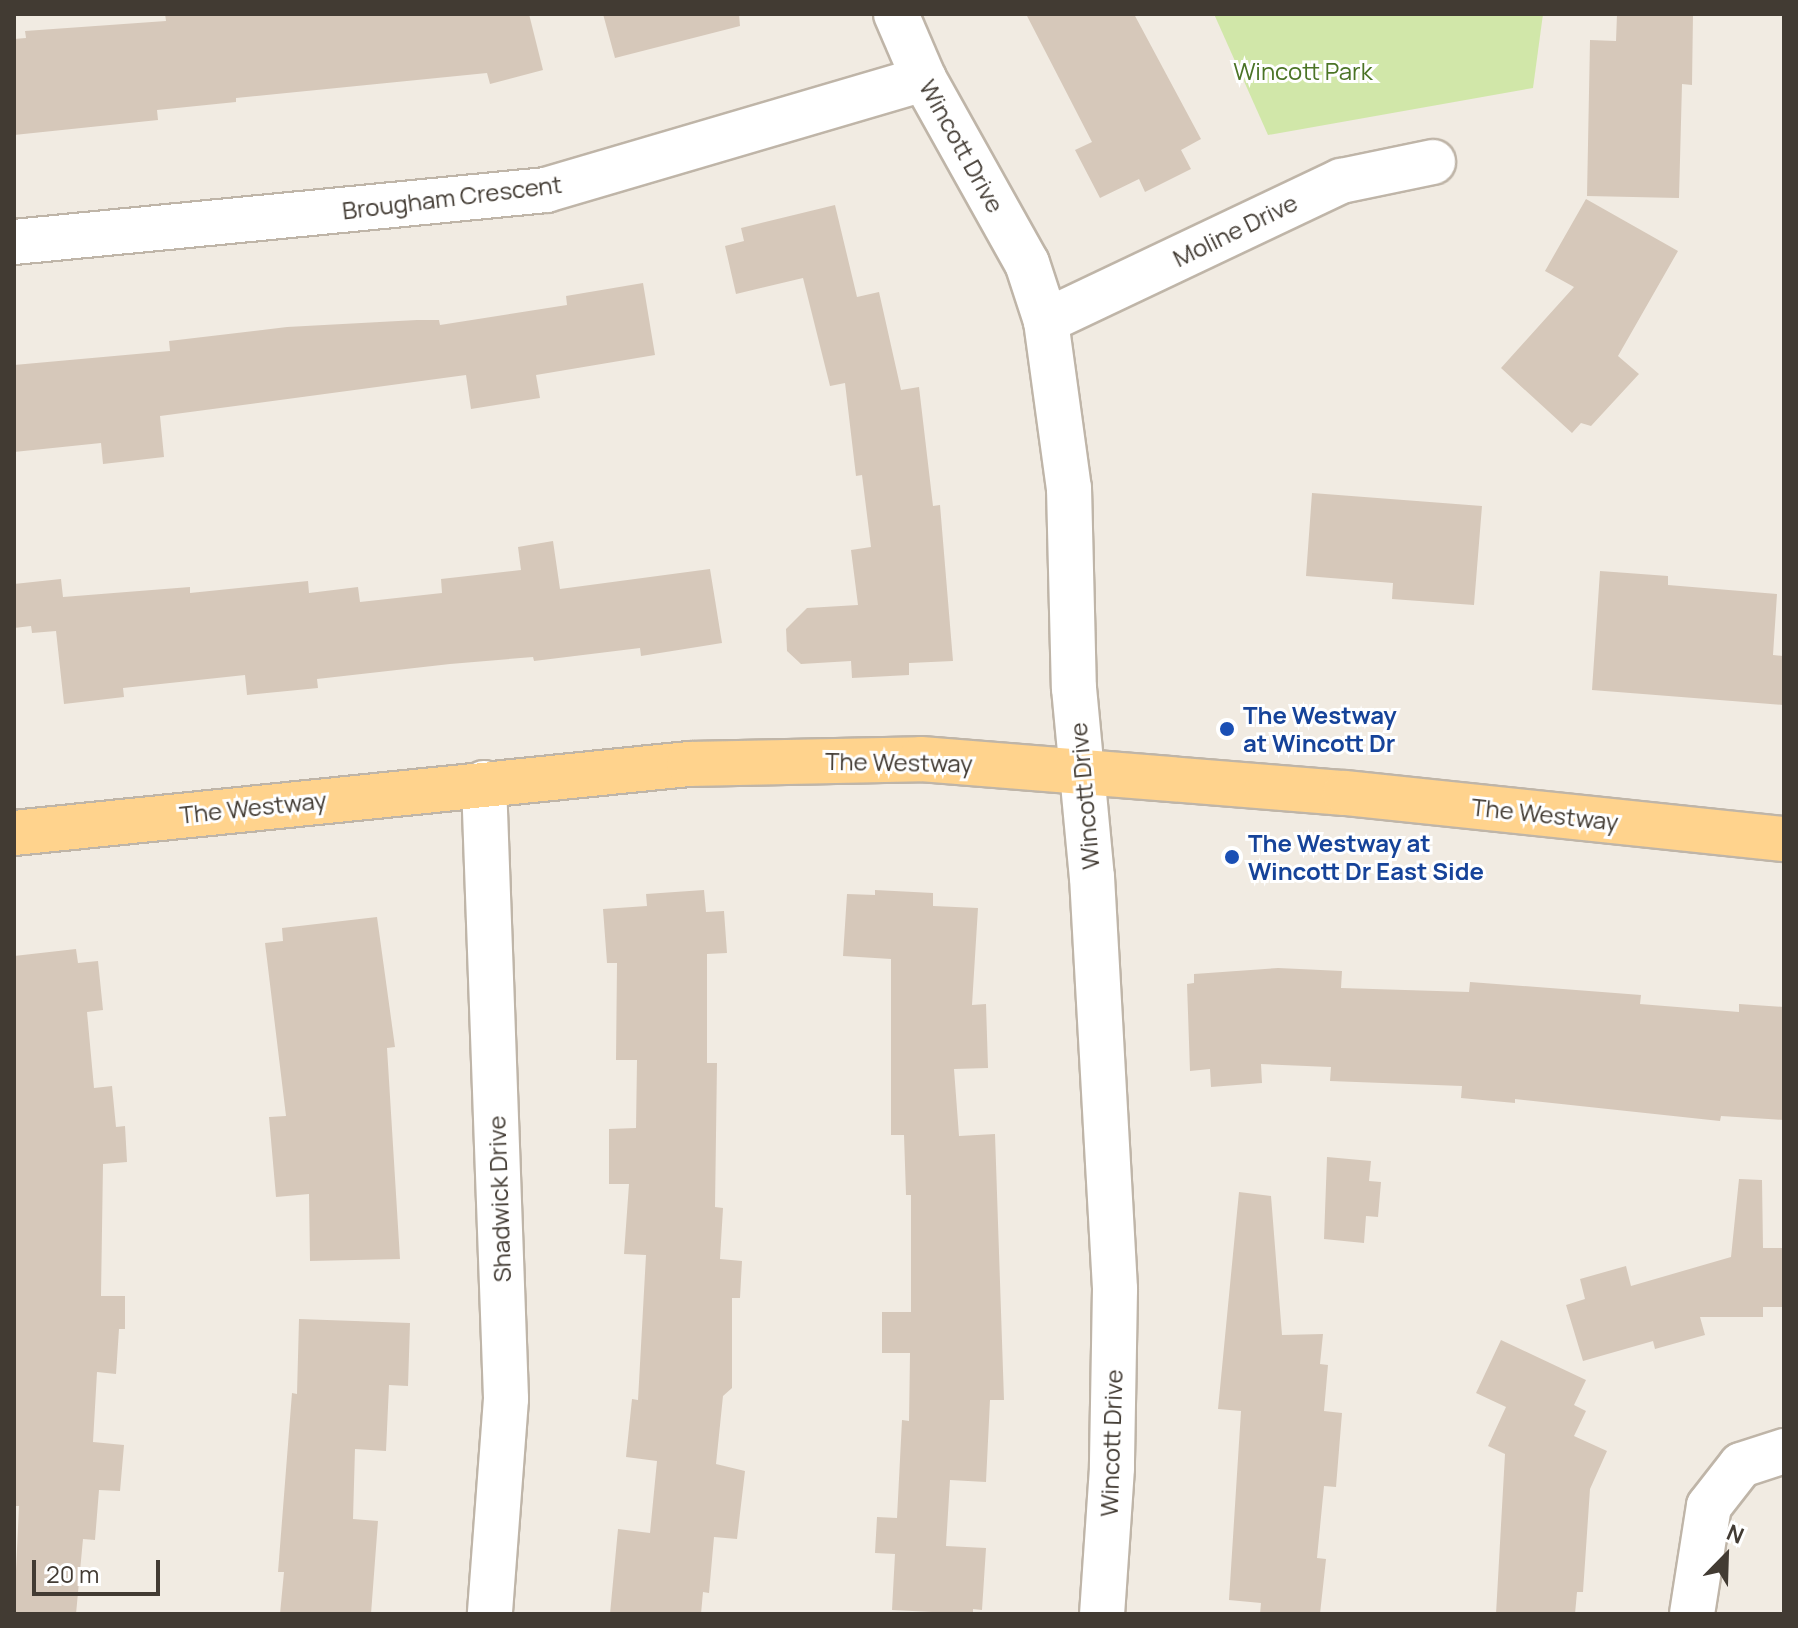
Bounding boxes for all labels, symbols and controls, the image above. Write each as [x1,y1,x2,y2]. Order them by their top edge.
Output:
park label: Wincott Park [1233,57,1373,85]
street label: Wincott Drive [914,74,1010,218]
street label: Brougham Crescent [340,169,564,225]
street label: Moline Drive [1168,188,1302,272]
place label: The Westway at Wincott Dr [1243,701,1397,757]
marker: The Westway at Wincott Dr [1218,720,1236,738]
street label: Wincott Drive [1063,721,1105,871]
street label: The Westway [825,746,973,778]
street label: The Westway [178,785,328,829]
street label: The Westway [1470,792,1620,836]
place label: The Westway at Wincott Dr East Side [1248,829,1484,885]
marker: The Westway at Wincott Dr East Side [1223,848,1241,866]
street label: Shadwick Drive [482,1115,516,1283]
street label: Wincott Drive [1094,1369,1128,1517]
north arrow [1686,1516,1766,1596]
text: N [1722,1517,1749,1551]
scale bar [36,1544,164,1594]
text: 20 m [46,1557,99,1590]

